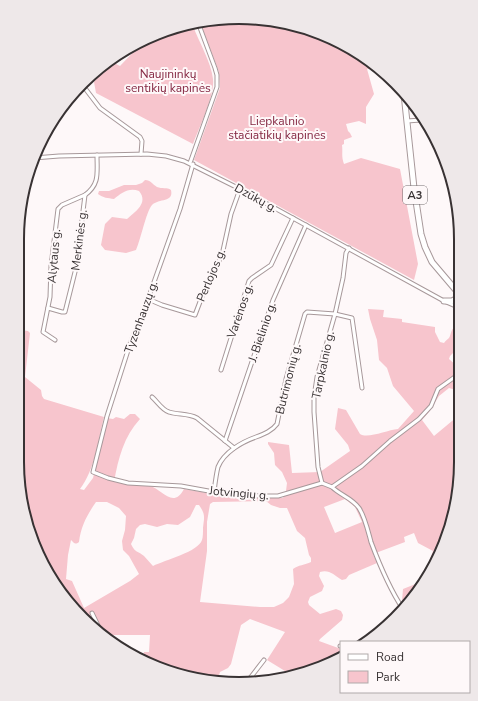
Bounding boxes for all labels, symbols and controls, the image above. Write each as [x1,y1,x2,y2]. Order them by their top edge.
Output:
park label: Naujininkų sentikių kapinės [125,66,211,96]
park label: Liepkalnio stačiatikių kapinės [228,113,326,143]
street label: Dzūkų g. [232,180,280,216]
road number: A3 [403,186,427,204]
street label: Merkinės g. [67,208,91,272]
street label: Alytaus g. [44,228,64,284]
street label: Perlojos g. [193,246,229,304]
street label: Tyzenhauzų g. [120,278,162,356]
street label: Varėnos g. [223,282,257,341]
street label: J. Bielinio g. [244,300,280,365]
street label: Tarpkalnio g. [308,330,338,400]
street label: Butrimonių g. [271,342,305,416]
street label: Jotvingių g. [207,482,270,504]
legend [340,641,470,693]
text: Road [376,649,404,665]
text: Park [376,669,401,685]

